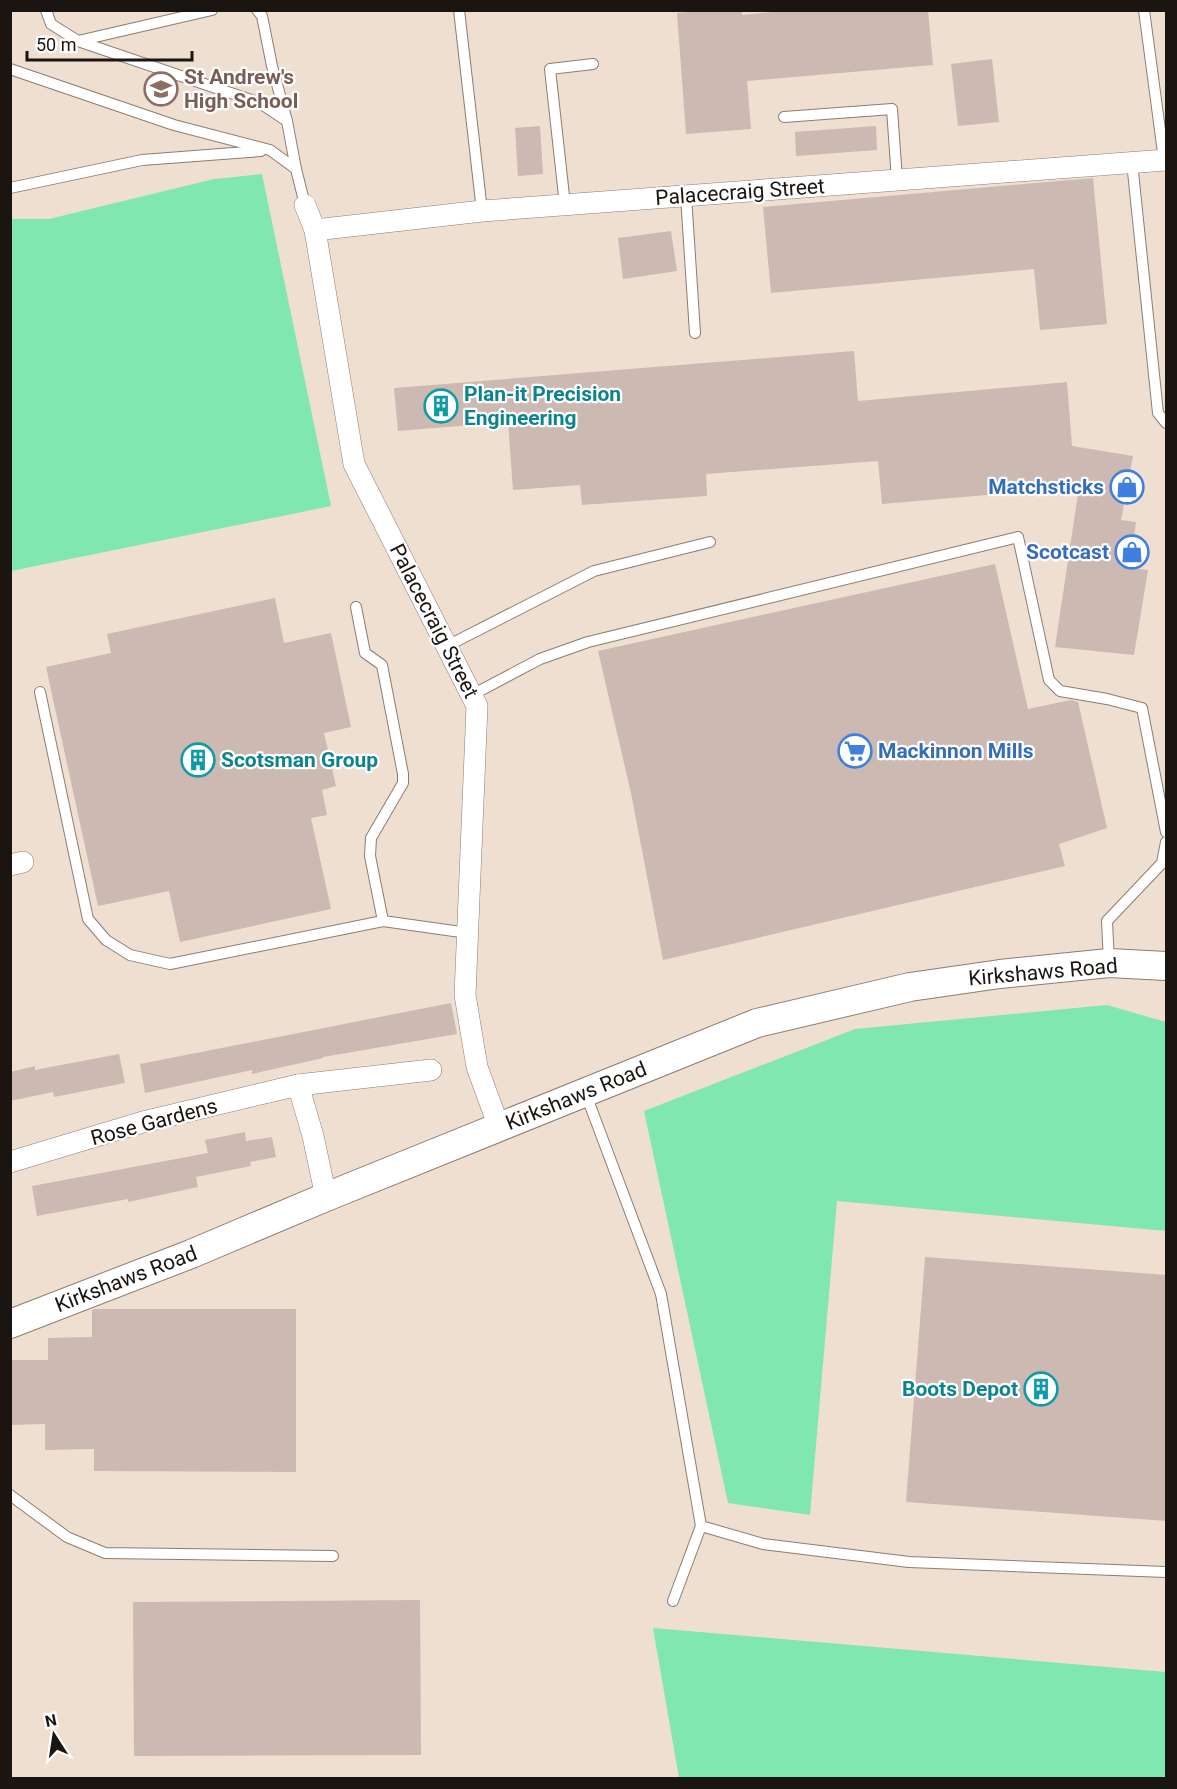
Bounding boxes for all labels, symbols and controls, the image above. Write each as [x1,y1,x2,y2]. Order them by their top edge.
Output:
scale bar [27,24,192,62]
text: 50 m [36,34,76,55]
place label: St Andrew's High School [184,65,298,113]
school or university icon: St Andrew's High School [143,71,179,107]
street label: Palacecraig Street [654,174,826,210]
place label: Plan-it Precision Engineering [464,382,621,430]
building icon: Plan-it Precision Engineering [423,388,459,424]
shop icon: Matchsticks [1109,469,1145,505]
place label: Matchsticks [988,475,1104,499]
shop icon: Scotcast [1114,534,1150,570]
street label: Palacecraig Street [385,540,483,702]
place label: Scotcast [1026,540,1109,564]
supermarket icon: Mackinnon Mills [837,733,873,769]
place label: Mackinnon Mills [878,739,1034,763]
building icon: Scotsman Group [180,742,216,778]
place label: Scotsman Group [221,748,378,772]
street label: Kirkshaws Road [967,954,1119,990]
street label: Kirkshaws Road [502,1057,650,1135]
street label: Rose Gardens [88,1094,220,1150]
street label: Kirkshaws Road [52,1241,200,1317]
building icon: Boots Depot [1023,1371,1059,1407]
place label: Boots Depot [902,1377,1018,1401]
north arrow [24,1705,84,1765]
text: N [43,1710,58,1731]

